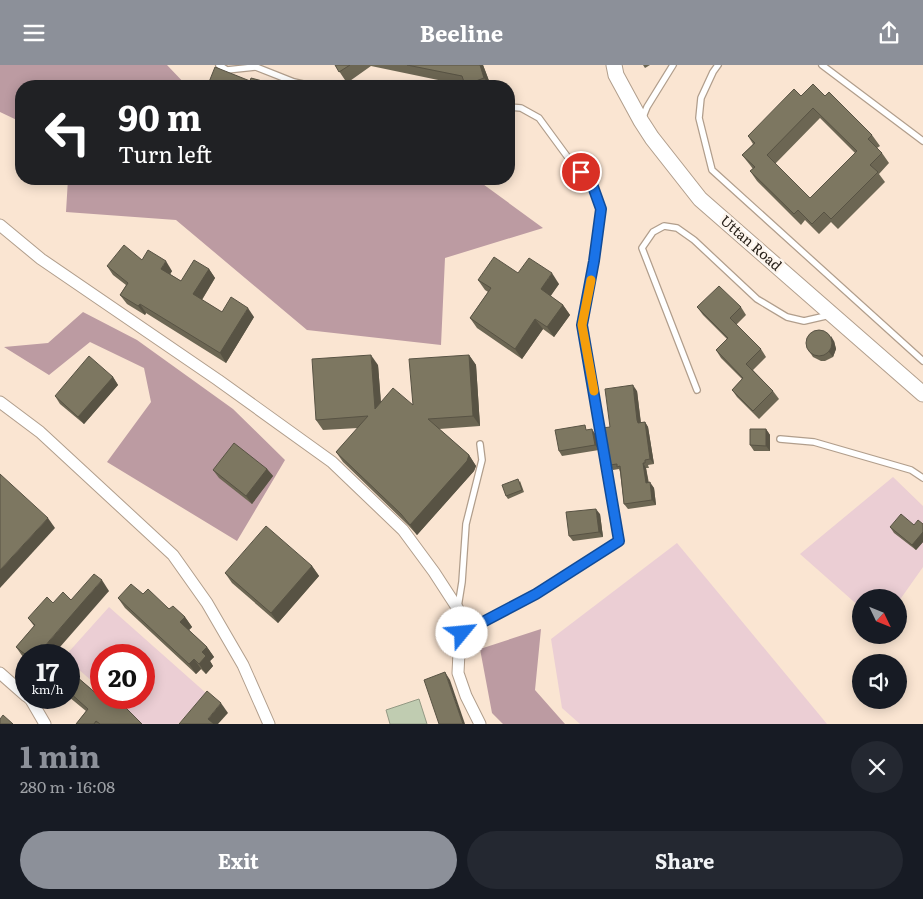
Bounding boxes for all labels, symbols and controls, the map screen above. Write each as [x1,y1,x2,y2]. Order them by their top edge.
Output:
text: Beeline [420,16,503,49]
icon: menu [20,19,48,47]
icon: share [875,19,903,47]
text: 90 m [118,90,202,142]
icon: left [35,100,100,165]
text: Turn left [118,137,212,170]
pin [560,151,602,193]
icon: arrive [567,158,595,186]
street label: Uttan Road [717,210,787,275]
north arrow [852,589,908,644]
map controls [852,589,907,709]
position arrow [435,606,487,658]
speed limit sign: 20 [90,644,155,709]
text: 17 [36,652,59,689]
button: sound [852,654,907,709]
text: km/h [32,680,63,698]
text: 1 min [20,733,100,777]
button: close [851,741,903,793]
text: 280 m · 16:08 [20,774,115,798]
button: Exit [20,831,457,889]
button: Share [467,831,903,889]

